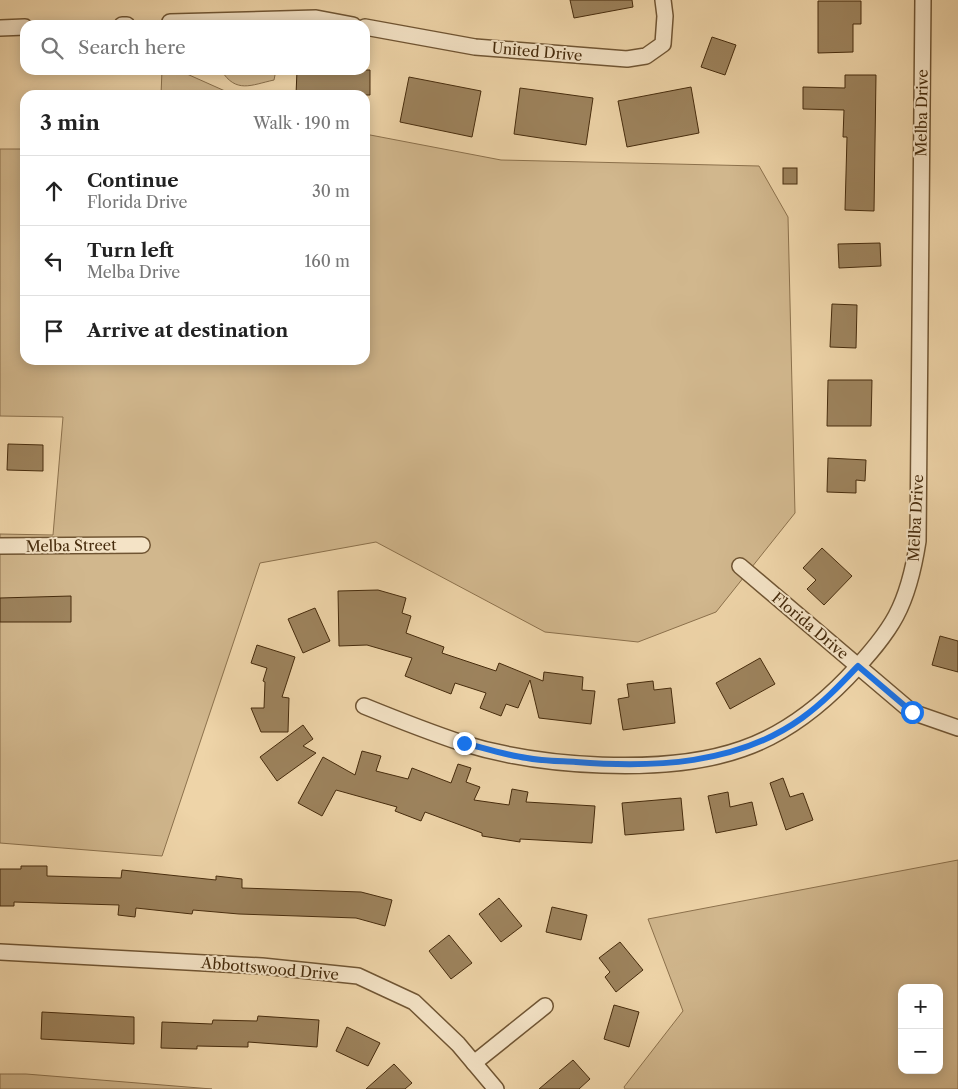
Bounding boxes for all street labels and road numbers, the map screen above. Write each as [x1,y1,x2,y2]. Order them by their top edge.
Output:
street label: United Drive [491,38,583,65]
street label: Melba Drive [911,69,932,157]
street label: Melba Drive [904,474,927,562]
street label: Melba Street [25,535,117,556]
street label: Florida Drive [768,588,852,663]
street label: Abbottswood Drive [199,953,340,984]

